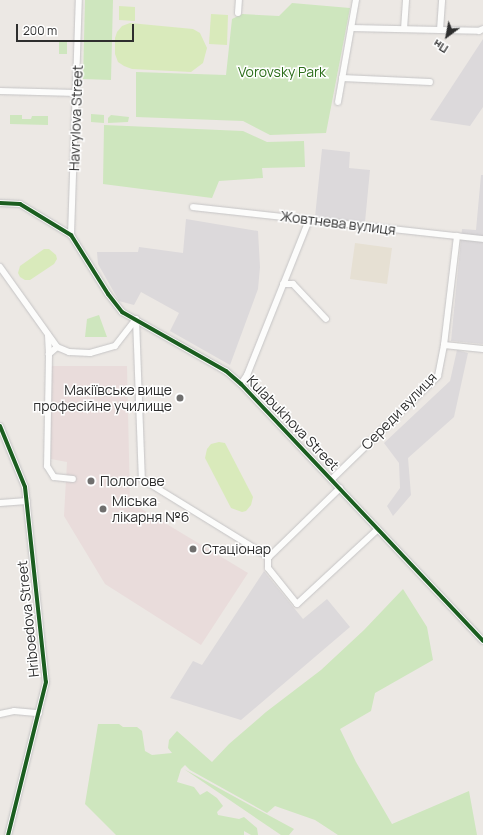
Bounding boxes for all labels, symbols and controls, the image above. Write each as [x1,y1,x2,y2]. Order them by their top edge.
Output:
scale bar [18,16,136,42]
north arrow [427,16,467,56]
text: 200 m [23,22,57,39]
text: Пн [430,36,451,57]
park label: Vorovsky Park [238,64,326,80]
street label: Havrylova Street [66,65,86,171]
street label: Жовтнева вулиця [279,208,397,238]
street label: Середи вулиця [358,369,440,453]
street label: Kulabukhova Street [243,372,343,474]
place label: Макіївське вище професійне училище [33,382,172,414]
marker: Макіївське вище професійне училище [175,393,185,403]
place label: Пологове [100,473,165,489]
marker: Пологове [85,475,97,487]
place label: Міська лікарня №6 [112,493,189,526]
marker: Міська лікарня №6 [97,503,109,515]
place label: Стаціонар [202,541,271,557]
marker: Стаціонар [187,543,199,555]
street label: Hriboedova Street [14,560,42,678]

